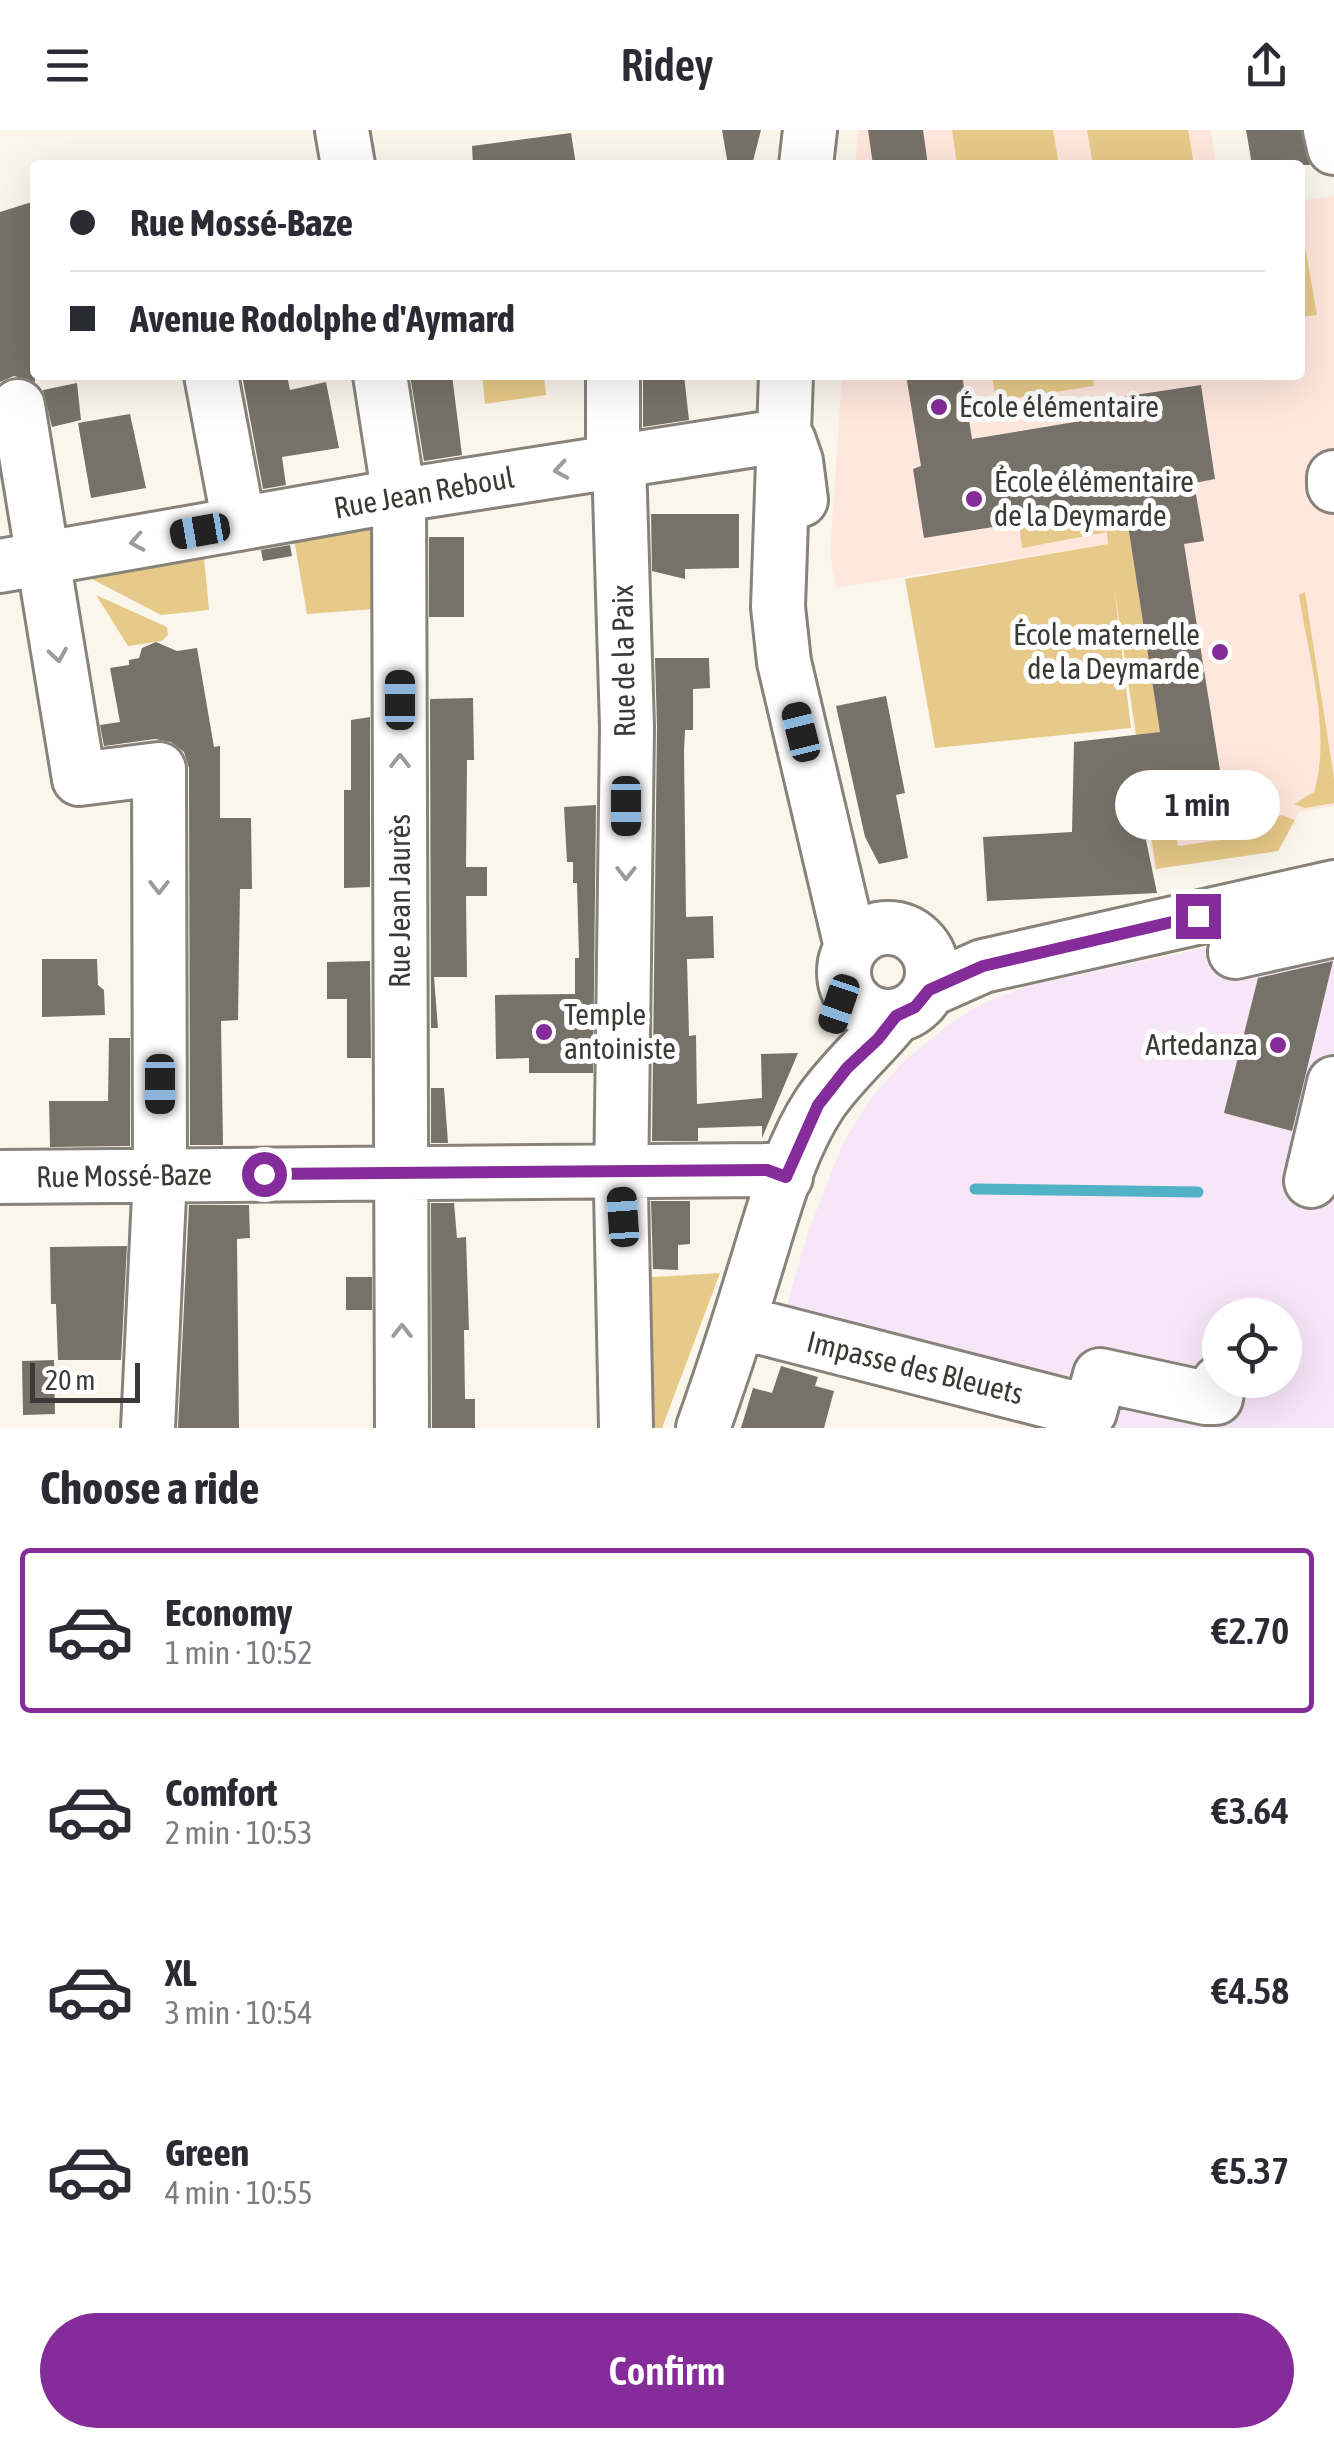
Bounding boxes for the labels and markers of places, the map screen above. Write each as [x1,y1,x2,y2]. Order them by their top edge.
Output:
place label: École élémentaire [959,389,1159,423]
marker: École élémentaire [928,396,950,418]
place label: École élémentaire de la Deymarde [994,464,1194,532]
marker: École élémentaire de la Deymarde [963,488,985,510]
place label: École maternelle de la Deymarde [1013,617,1200,685]
marker: École maternelle de la Deymarde [1209,641,1231,663]
place label: Temple antoiniste [564,997,676,1065]
marker: Temple antoiniste [533,1021,555,1043]
place label: Artedanza [1145,1027,1258,1061]
marker: Artedanza [1267,1034,1289,1056]

